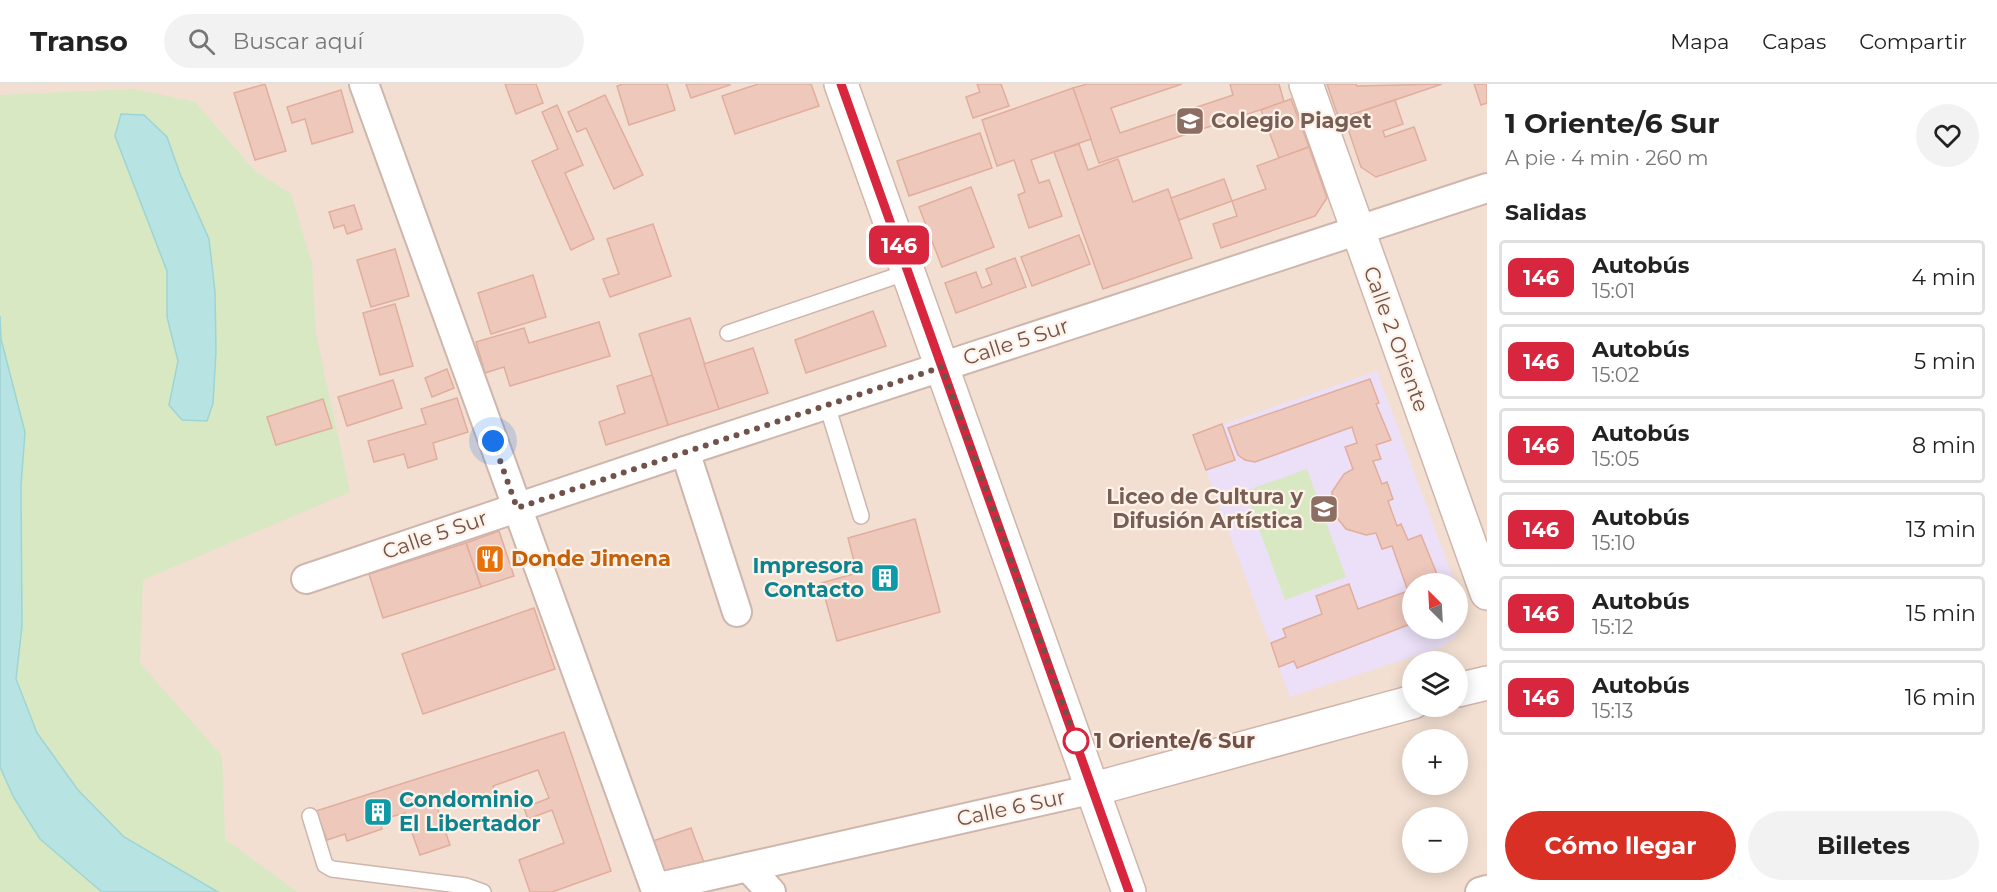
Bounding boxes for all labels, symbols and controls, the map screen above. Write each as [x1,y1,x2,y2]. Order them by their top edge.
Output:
search box [164,14,584,68]
text: Transo [30,24,128,58]
icon: search [185,25,218,58]
text: Buscar aquí [233,28,363,55]
text: Mapa [1670,29,1729,54]
text: Capas [1762,29,1826,54]
text: Compartir [1859,29,1967,54]
button: heart [1916,104,1979,167]
school or university icon: Colegio Piaget [1174,105,1206,137]
text: 1 Oriente/6 Sur [1505,106,1720,140]
place label: Colegio Piaget [1211,108,1372,133]
text: A pie · 4 min · 260 m [1505,146,1708,170]
text: Salidas [1505,199,1586,226]
line badge: 146 [864,226,934,264]
text: 146 [881,233,917,258]
text: Autobús [1592,252,1689,279]
street label: Calle 2 Oriente [1359,263,1434,415]
text: 4 min [1912,264,1976,291]
text: 146 [1523,265,1559,290]
text: 15:01 [1592,279,1635,303]
street label: Calle 5 Sur [960,313,1072,370]
text: Autobús [1592,336,1689,363]
text: 5 min [1914,348,1976,375]
text: 146 [1523,349,1559,374]
text: 15:02 [1592,363,1639,387]
text: Autobús [1592,420,1689,447]
your location [478,426,508,456]
text: 8 min [1912,432,1976,459]
text: 146 [1523,433,1559,458]
text: 15:05 [1592,447,1639,471]
place label: Liceo de Cultura y Difusión Artística [1106,484,1303,533]
school or university icon: Liceo de Cultura y Difusión Artística [1308,493,1340,525]
text: Autobús [1592,504,1689,531]
street label: Calle 5 Sur [379,505,491,564]
text: 13 min [1906,516,1976,543]
text: 146 [1523,517,1559,542]
text: 15:10 [1592,531,1635,555]
restaurant icon: Donde Jimena [474,543,506,575]
place label: Donde Jimena [511,546,671,571]
place label: Impresora Contacto [752,553,864,602]
building icon: Impresora Contacto [869,562,901,594]
north arrow [1402,573,1468,639]
map controls [1402,573,1468,873]
text: Autobús [1592,588,1689,615]
text: 15 min [1906,600,1976,627]
text: 146 [1523,601,1559,626]
text: 15:12 [1592,615,1633,639]
button: layers [1402,651,1468,717]
text: Autobús [1592,672,1689,699]
text: 16 min [1905,684,1976,711]
text: 146 [1523,685,1559,710]
text: 15:13 [1592,699,1633,723]
marker: 1 Oriente/6 Sur [1063,728,1089,754]
place label: 1 Oriente/6 Sur [1094,728,1255,753]
button: + [1402,729,1468,795]
street label: Calle 6 Sur [954,784,1067,831]
place label: Condominio El Libertador [399,787,541,836]
building icon: Condominio El Libertador [362,796,394,828]
button: − [1402,807,1468,873]
button: Cómo llegar [1505,811,1736,880]
button: Billetes [1748,811,1979,880]

